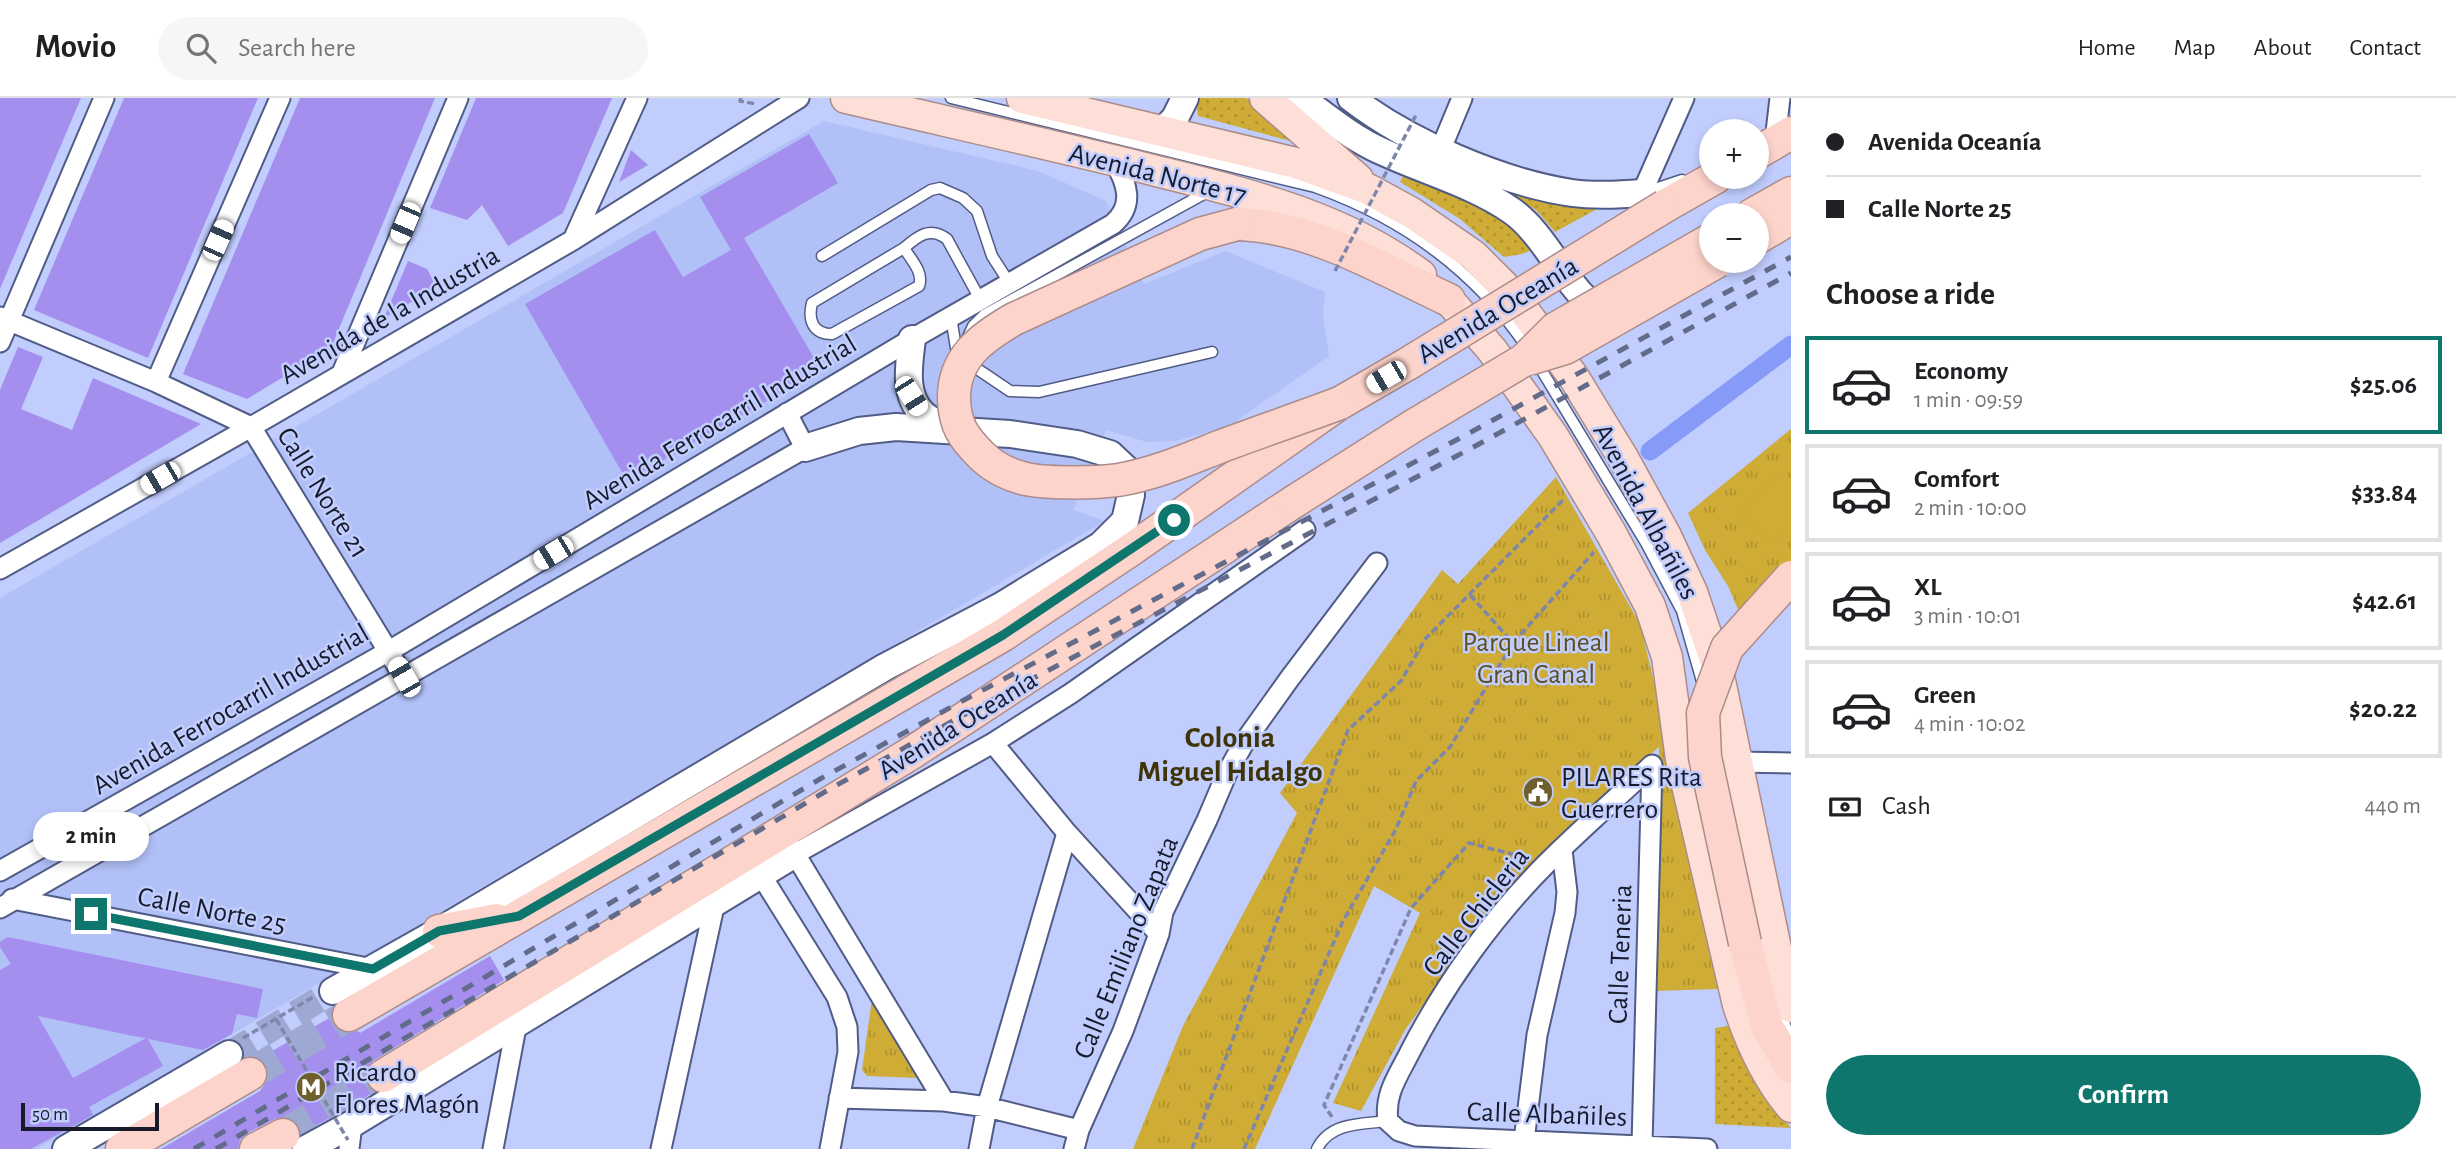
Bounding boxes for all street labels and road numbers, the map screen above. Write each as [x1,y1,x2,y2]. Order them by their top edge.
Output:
street label: Avenida Norte 17 [1066,139,1249,211]
street label: Avenida de la Industria [275,242,505,390]
street label: Avenida Oceanía [1413,252,1583,369]
street label: Avenida Ferrocarril Industrial [578,330,862,516]
street label: Avenida Albañiles [1587,419,1703,605]
street label: Calle Norte 21 [271,423,373,563]
street label: Avenida Ferrocarril Industrial [88,619,374,800]
street label: Avenida Oceanía [874,666,1043,786]
street label: Calle Emiliano Zapata [1069,832,1184,1063]
street label: Calle Chicleria [1418,843,1535,982]
street label: Calle Norte 25 [135,883,288,939]
street label: Calle Teneria [1605,884,1637,1024]
street label: Calle Albañiles [1466,1098,1628,1132]

